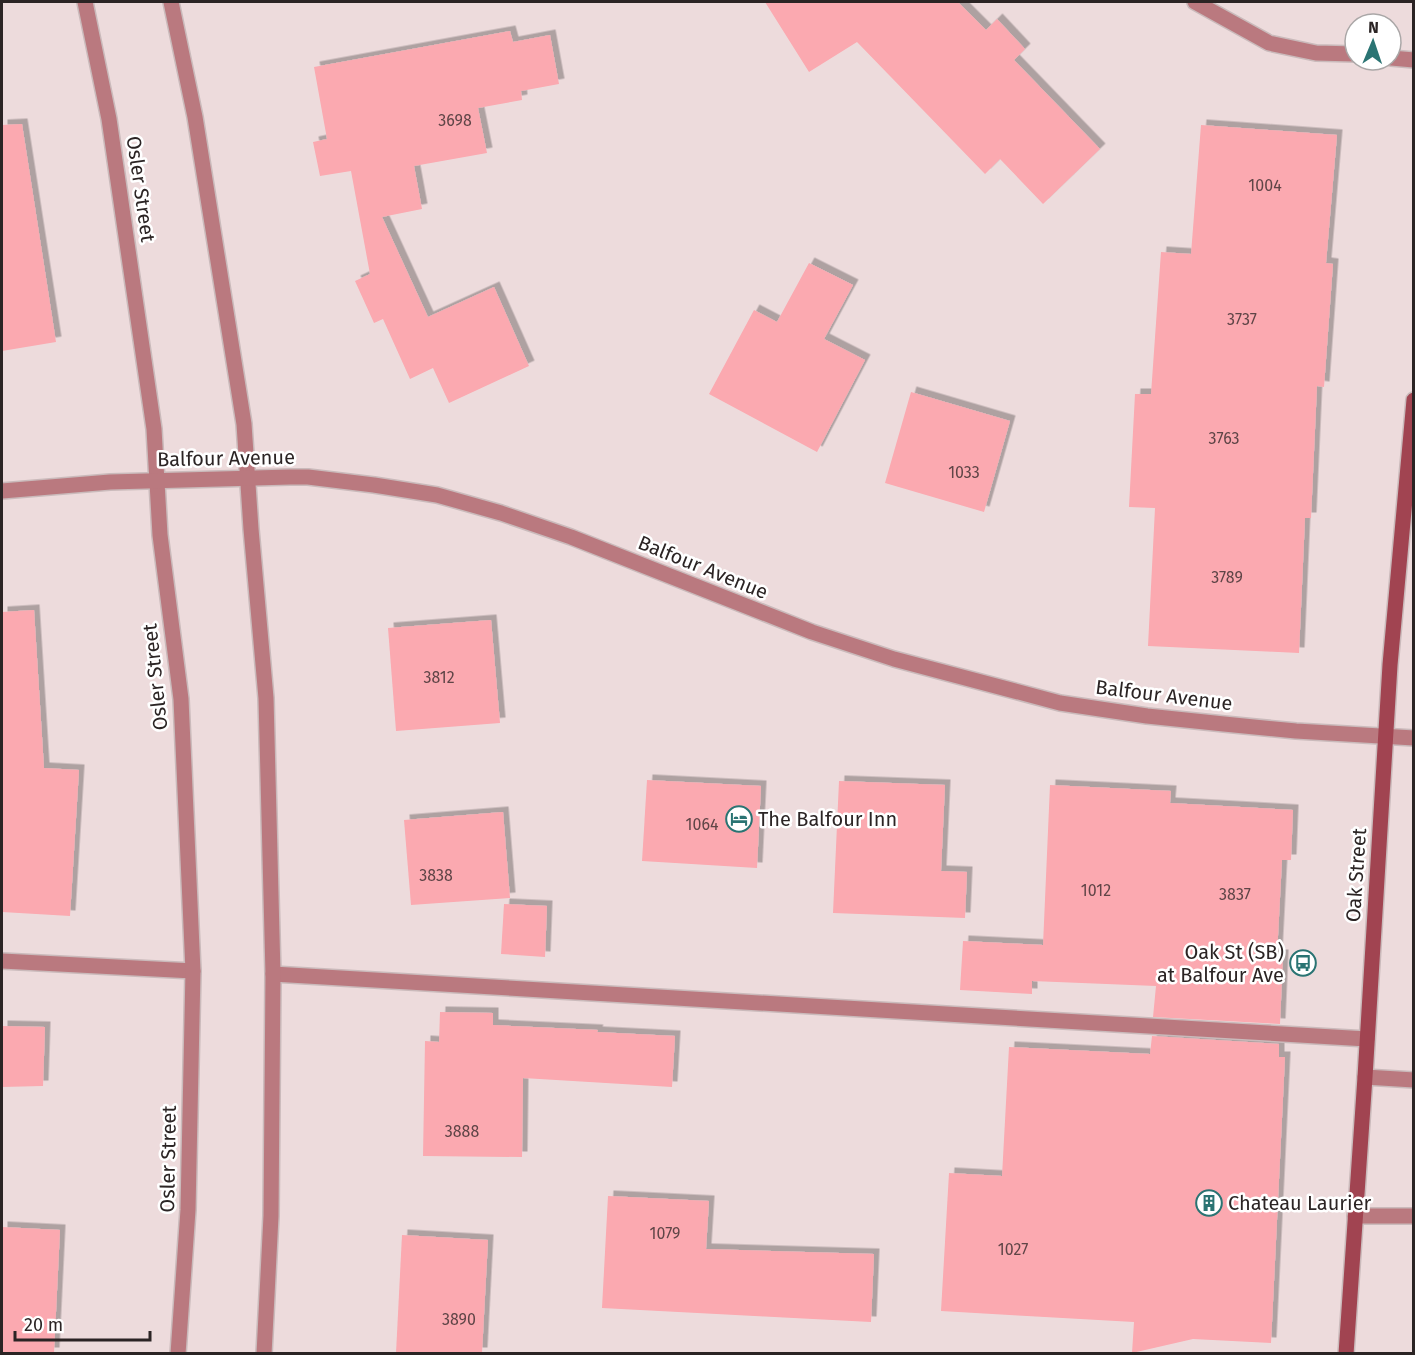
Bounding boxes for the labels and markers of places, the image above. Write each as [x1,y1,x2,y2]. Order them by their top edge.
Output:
hotel icon: The Balfour Inn [724,804,754,834]
place label: The Balfour Inn [758,807,897,831]
place label: Oak St (SB) at Balfour Ave [1157,940,1284,987]
bus stop icon: Oak St (SB) at Balfour Ave [1288,948,1318,978]
building icon: Chateau Laurier [1194,1188,1224,1218]
place label: Chateau Laurier [1228,1191,1372,1215]

